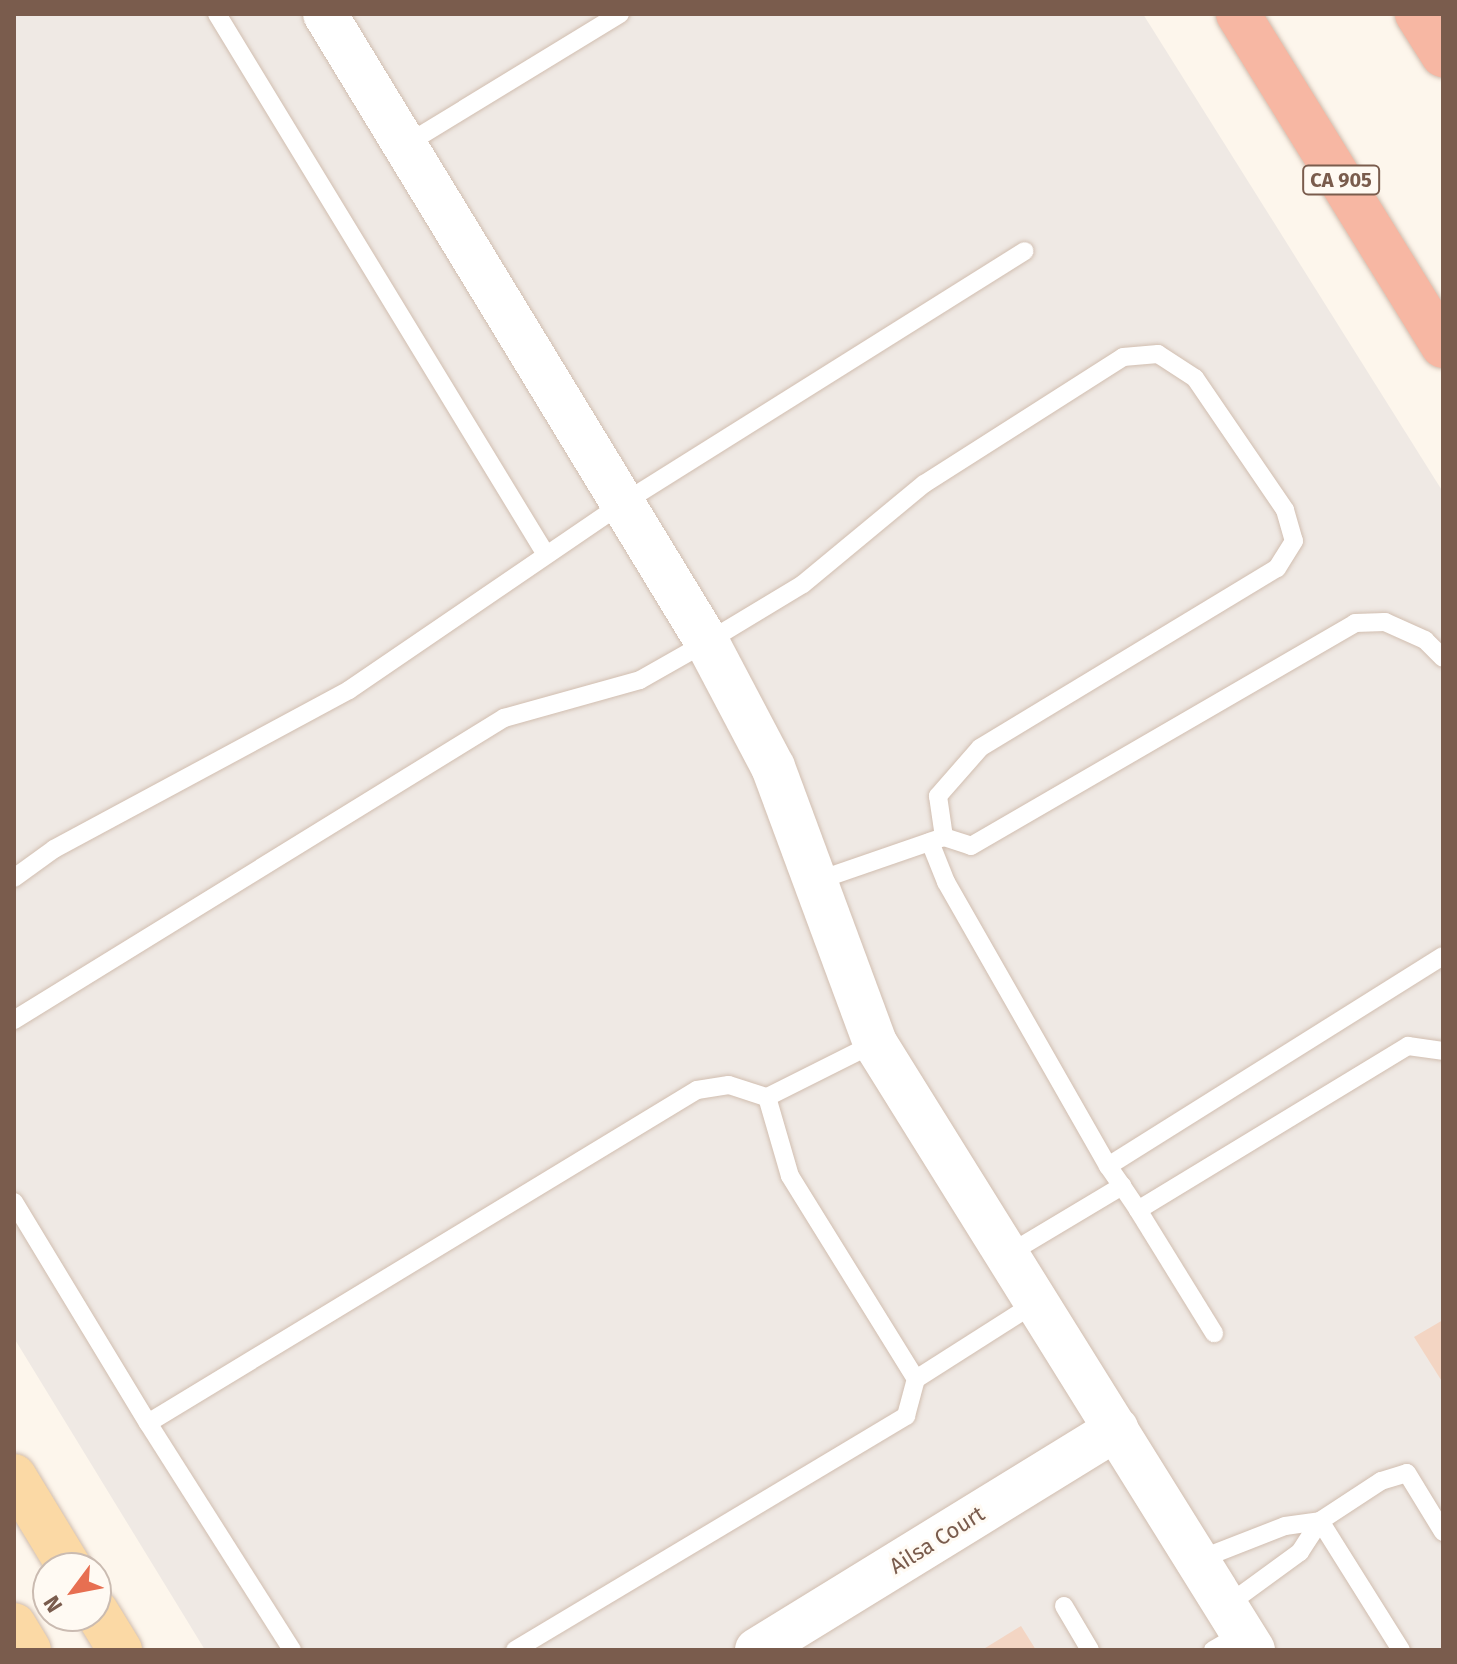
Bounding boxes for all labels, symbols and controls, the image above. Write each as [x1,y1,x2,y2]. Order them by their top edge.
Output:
road number: CA 905 [1301,164,1381,196]
street label: Ailsa Court [885,1500,989,1580]
north arrow [32,1552,112,1632]
text: N [38,1591,68,1617]

